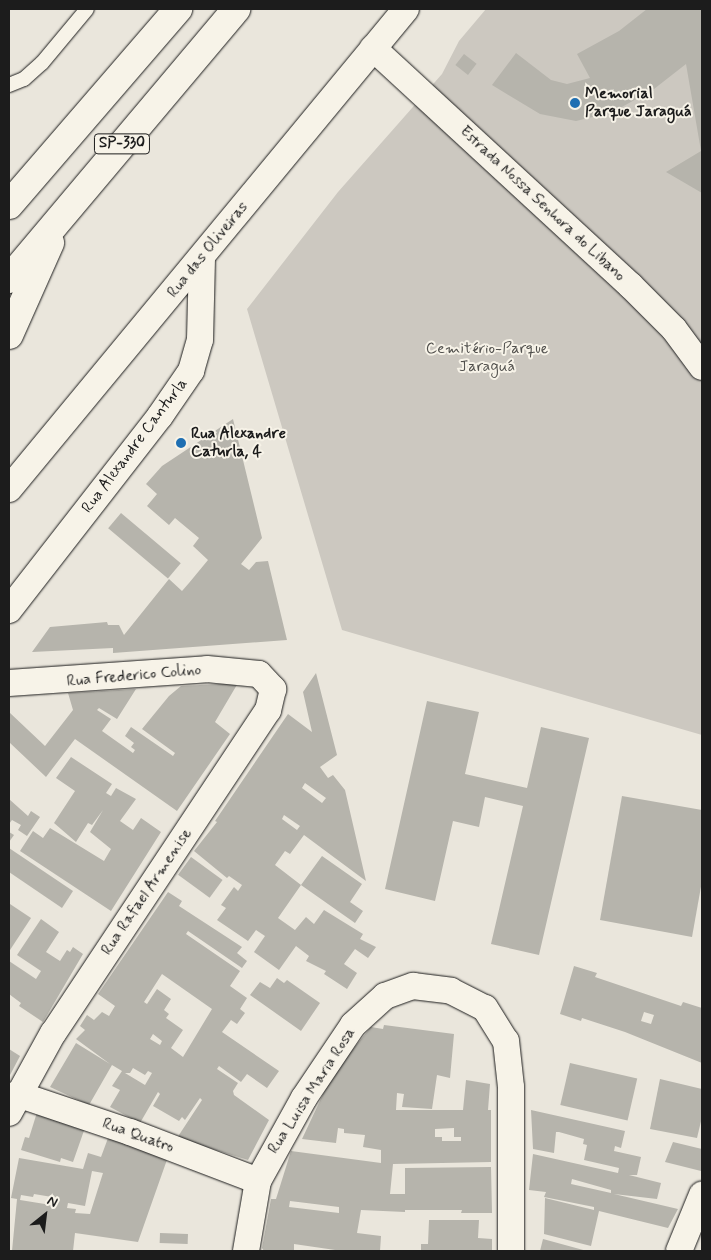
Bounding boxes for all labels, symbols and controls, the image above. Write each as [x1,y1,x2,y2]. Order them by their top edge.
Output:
place label: Memorial Parque Jaraguá [585,84,692,122]
marker: Memorial Parque Jaraguá [569,97,581,109]
street label: Estrada Nossa Senhora do Libano [453,120,631,288]
road number: SP-330 [93,132,151,156]
street label: Rua das Oliveiras [164,199,252,301]
park label: Cemitério-Parque Jaraguá [426,339,548,377]
street label: Rua Alexandre Canturla [78,375,192,517]
place label: Rua Alexandre Caturla, 4 [191,424,286,462]
marker: Rua Alexandre Caturla, 4 [175,437,187,449]
street label: Rua Frederico Colino [65,660,203,692]
street label: Rua Rafael Armenise [98,826,196,958]
street label: Rua Luisa Maria Rosa [264,1024,360,1158]
street label: Rua Quatro [100,1114,176,1158]
north arrow [20,1190,70,1240]
text: N [44,1192,61,1212]

